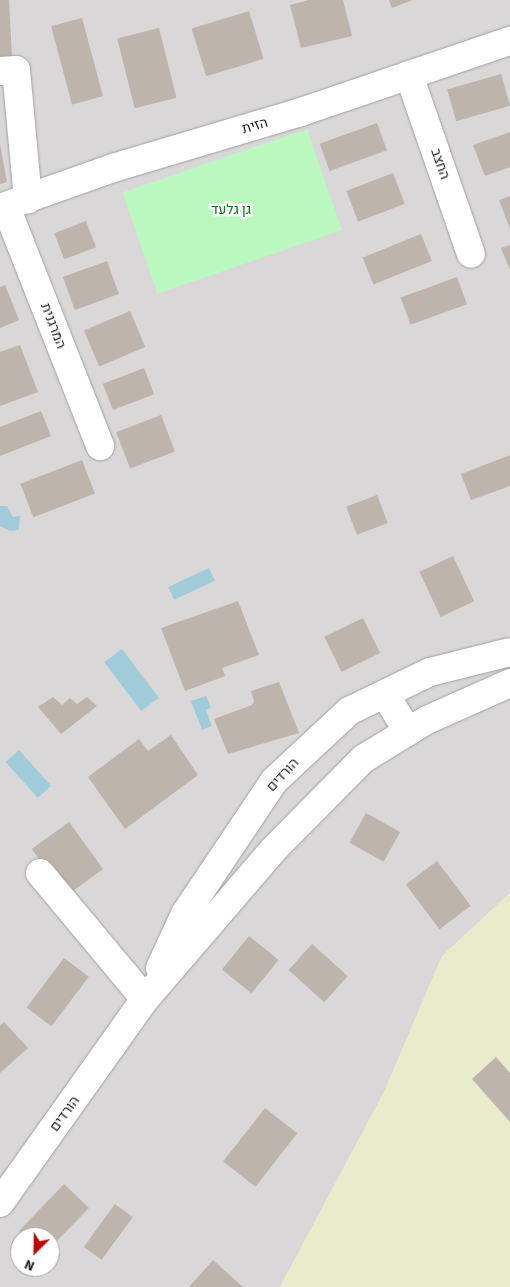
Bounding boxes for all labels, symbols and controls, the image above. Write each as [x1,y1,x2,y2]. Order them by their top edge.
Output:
street label: הזית [240,114,270,138]
street label: החצב [427,146,453,182]
park label: גן גלעד [211,202,251,218]
street label: המרגנית [37,301,69,351]
street label: הורדים [263,755,303,795]
street label: הורדים [47,1093,83,1135]
north arrow [10,1227,60,1277]
text: N [21,1254,38,1276]

